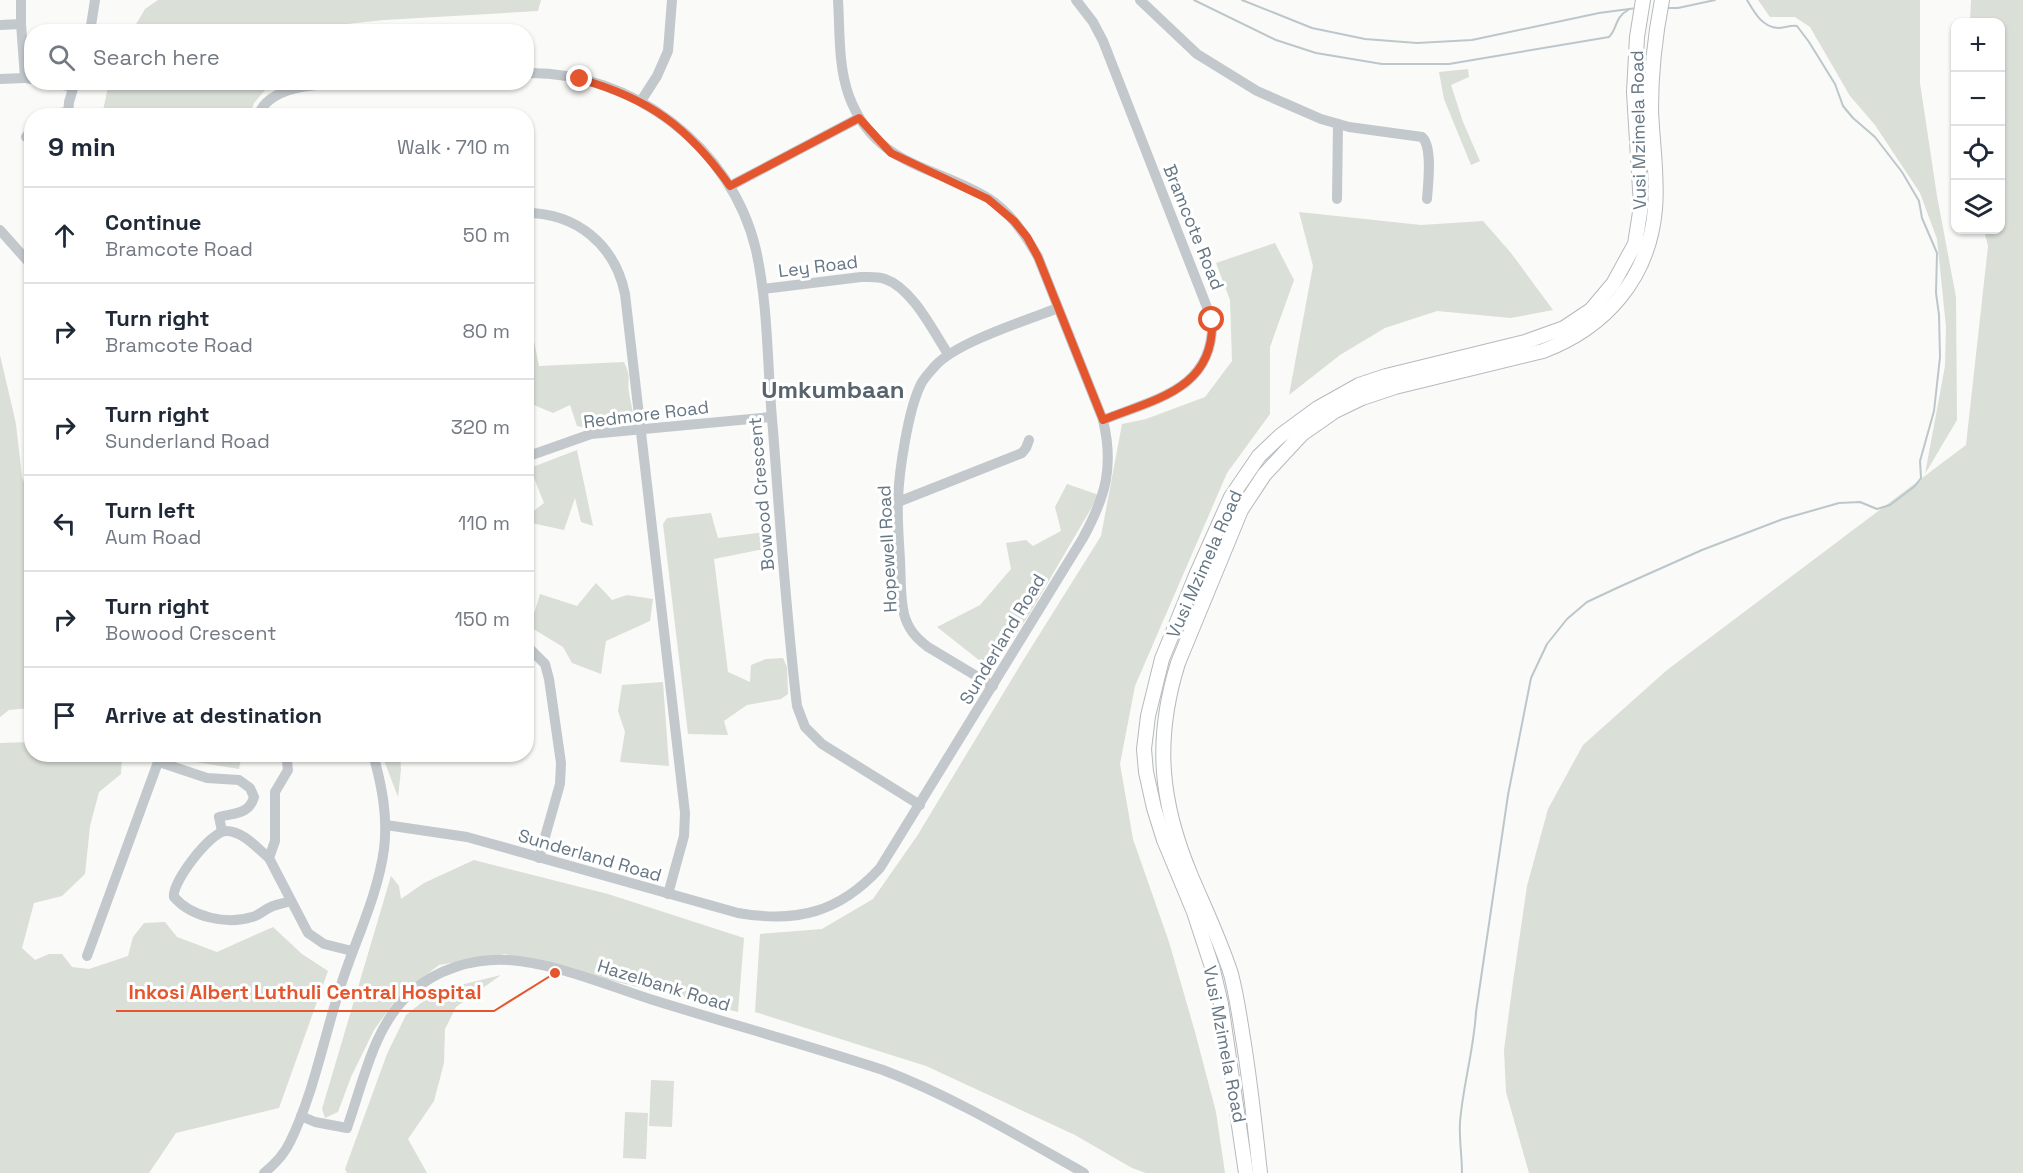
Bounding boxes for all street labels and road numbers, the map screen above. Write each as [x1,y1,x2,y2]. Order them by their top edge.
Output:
street label: Vusi Mzimela Road [1625,50,1651,210]
street label: Bramcote Road [1158,161,1230,293]
street label: Ley Road [777,250,859,282]
street label: Redmore Road [582,395,710,433]
street label: Bowood Crescent [743,416,779,572]
street label: Hopewell Road [872,485,902,613]
street label: Vusi Mzimela Road [1161,486,1247,642]
street label: Sunderland Road [954,570,1050,708]
street label: Sunderland Road [516,824,664,886]
street label: Hazelbank Road [595,954,733,1016]
street label: Vusi Mzimela Road [1198,963,1252,1125]

